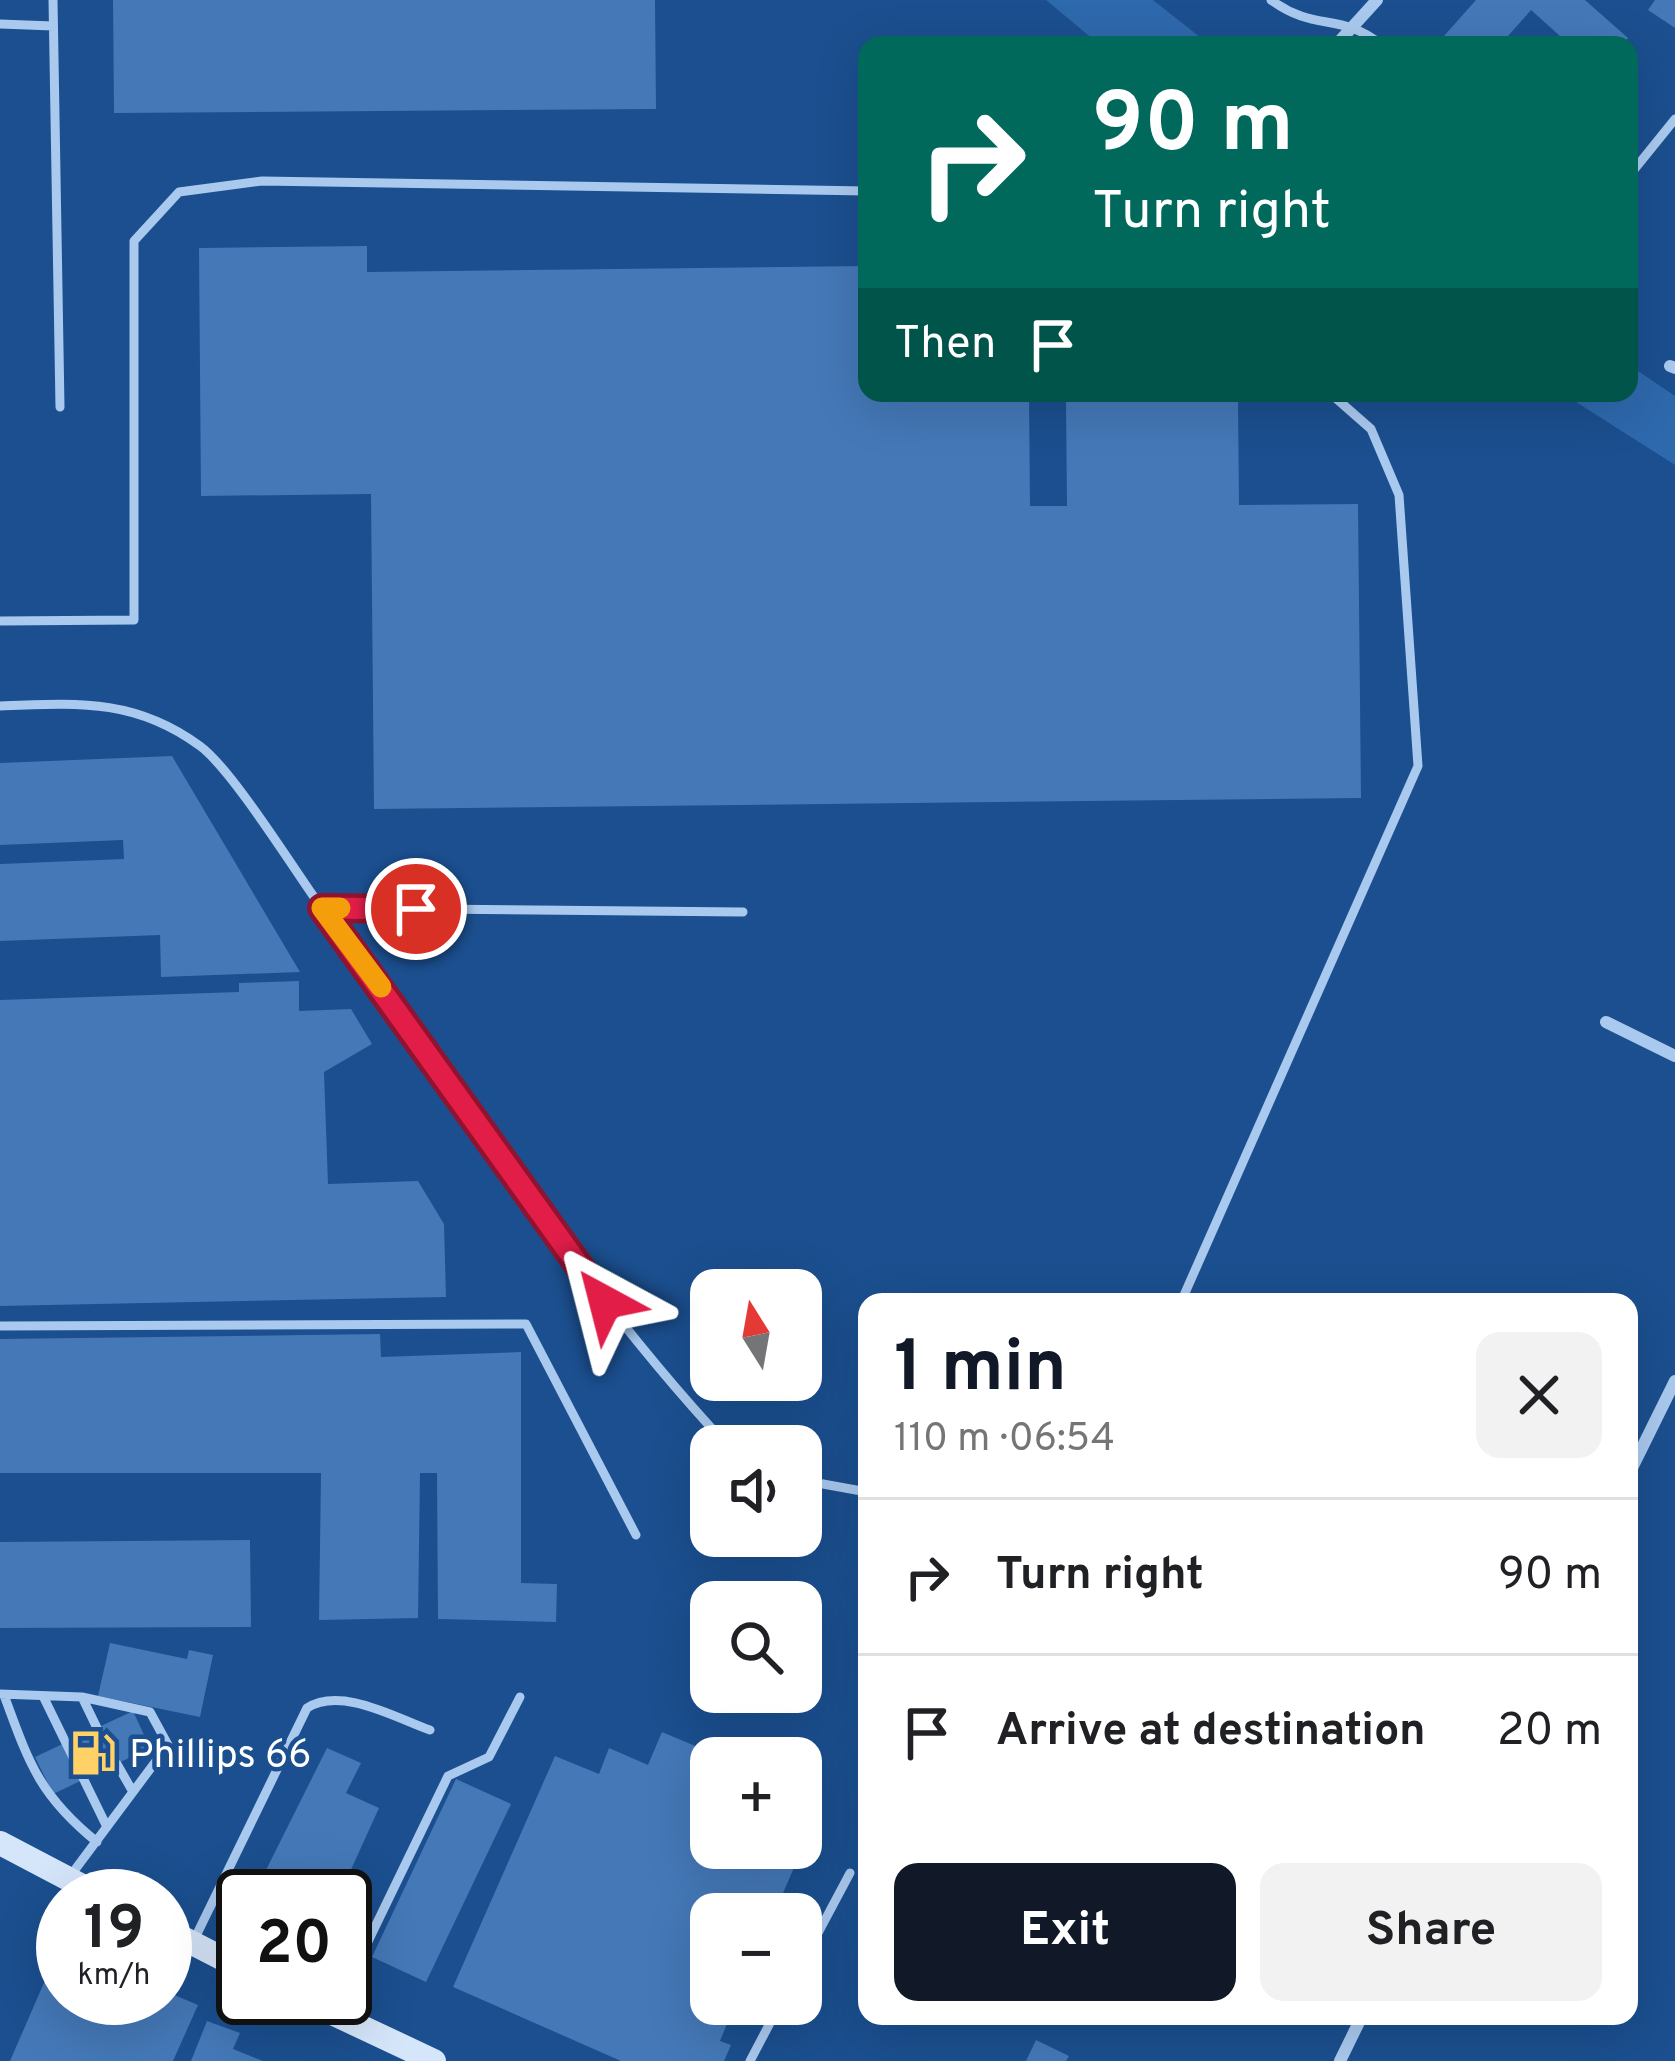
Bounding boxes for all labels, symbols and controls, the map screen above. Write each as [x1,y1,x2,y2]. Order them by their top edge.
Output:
text: 90 m [1092,75,1294,181]
icon: right [894,84,1050,240]
text: Turn right [1092,179,1331,248]
icon: arrive [1020,312,1086,378]
text: Then [894,317,996,374]
pin [365,858,467,960]
icon: arrive [383,876,449,942]
position arrow [542,1239,668,1365]
north arrow [690,1269,822,1401]
map controls [690,1269,822,2025]
text: 1 min [894,1325,1067,1417]
button: close [1476,1332,1602,1458]
text: 110 m · 06:54 [894,1416,1115,1465]
button: sound [690,1425,822,1557]
icon: right [894,1544,960,1610]
text: Turn right [996,1548,1204,1605]
text: 90 m [1498,1548,1602,1605]
button: search [690,1581,822,1713]
icon: arrive [894,1700,960,1766]
text: Arrive at destination [996,1704,1426,1761]
text: 20 m [1497,1704,1602,1761]
fuel station icon: Phillips 66 [68,1728,118,1778]
place label: Phillips 66 [129,1733,311,1782]
button: + [690,1737,822,1869]
button: Exit [894,1863,1236,2001]
button: Share [1260,1863,1602,2001]
speed limit sign: 20 [216,1869,372,2025]
button: − [690,1893,822,2025]
text: 19 [84,1894,144,1970]
text: km/h [78,1958,150,1995]

